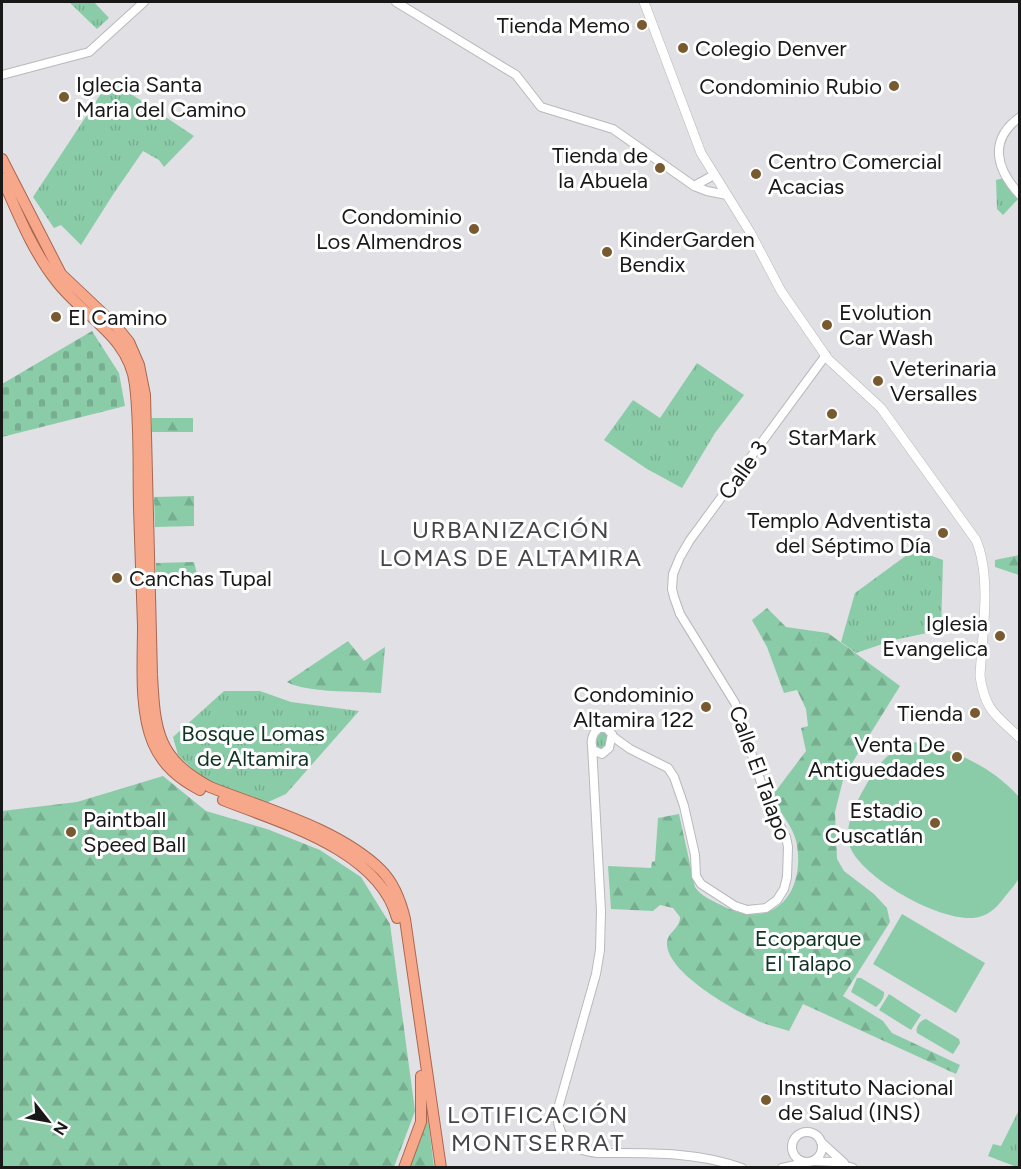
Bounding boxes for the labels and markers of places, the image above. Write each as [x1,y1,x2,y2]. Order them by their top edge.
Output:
place label: Tienda Memo [497,12,630,39]
marker: Tienda Memo [635,18,649,32]
place label: Colegio Denver [695,35,847,62]
marker: Colegio Denver [676,41,690,55]
place label: Iglecia Santa Maria del Camino [76,71,246,123]
place label: Condominio Rubio [699,73,882,100]
marker: Condominio Rubio [887,79,901,93]
marker: Iglecia Santa Maria del Camino [57,90,71,104]
place label: Tienda de la Abuela [552,142,648,194]
place label: Centro Comercial Acacias [768,148,942,200]
marker: Tienda de la Abuela [653,161,667,175]
marker: Centro Comercial Acacias [749,167,763,181]
place label: Condominio Los Almendros [316,203,462,255]
marker: Condominio Los Almendros [467,222,481,236]
place label: KinderGarden Bendix [619,226,755,278]
marker: KinderGarden Bendix [600,245,614,259]
place label: Evolution Car Wash [839,299,933,351]
place label: El Camino [68,304,167,331]
marker: El Camino [49,310,63,324]
marker: Evolution Car Wash [820,318,834,332]
place label: Veterinaria Versalles [890,355,996,407]
marker: Veterinaria Versalles [871,374,885,388]
marker: StarMark [825,407,839,421]
place label: StarMark [788,424,877,451]
place label: Templo Adventista del Séptimo Día [747,507,931,559]
marker: Templo Adventista del Séptimo Día [936,526,950,540]
place label: Canchas Tupal [129,565,272,592]
marker: Canchas Tupal [110,571,124,585]
place label: Iglesia Evangelica [882,610,988,662]
marker: Iglesia Evangelica [993,629,1007,643]
place label: Condominio Altamira 122 [573,681,694,733]
marker: Condominio Altamira 122 [699,700,713,714]
place label: Tienda [897,700,963,727]
marker: Tienda [968,706,982,720]
place label: Venta De Antiguedades [808,731,945,783]
marker: Venta De Antiguedades [950,750,964,764]
place label: Estadio Cuscatlán [825,797,923,849]
place label: Paintball Speed Ball [83,806,186,858]
marker: Estadio Cuscatlán [928,816,942,830]
marker: Paintball Speed Ball [64,825,78,839]
place label: Instituto Nacional de Salud (INS) [778,1074,953,1126]
marker: Instituto Nacional de Salud (INS) [759,1093,773,1107]

